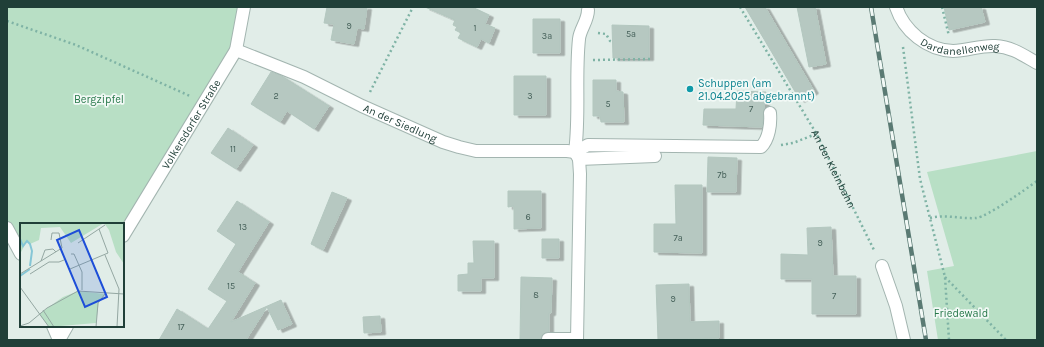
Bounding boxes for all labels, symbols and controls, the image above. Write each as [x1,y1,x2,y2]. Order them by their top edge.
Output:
house number: 9 [346,21,352,31]
house number: 1 [474,23,477,33]
house number: 5a [626,29,636,39]
house number: 3a [542,31,552,41]
street label: Dardanellenweg [918,35,1001,58]
street label: Volkersdorfer Straße [159,77,224,171]
place label: Schuppen (am 21.04.2025 abgebrannt) [698,77,815,103]
marker: Schuppen (am 21.04.2025 abgebrannt) [685,84,695,94]
house number: 2 [273,91,279,101]
house number: 3 [527,91,533,101]
park label: Bergzipfel [74,93,124,106]
house number: 5 [605,99,611,109]
street label: An der Siedlung [361,101,440,146]
house number: 7 [749,104,754,114]
street label: An der Kleinbahn [808,128,858,210]
house number: 11 [230,144,236,154]
house number: 7b [717,170,727,180]
house number: 6 [525,212,531,222]
house number: 13 [239,222,247,232]
inset map [20,223,124,327]
house number: 7a [673,233,683,243]
house number: 9 [817,238,823,248]
house number: 15 [227,281,235,291]
house number: 8 [533,290,539,300]
house number: 7 [832,291,837,301]
house number: 9 [670,294,676,304]
park label: Friedewald [934,307,988,320]
house number: 17 [177,322,185,332]

